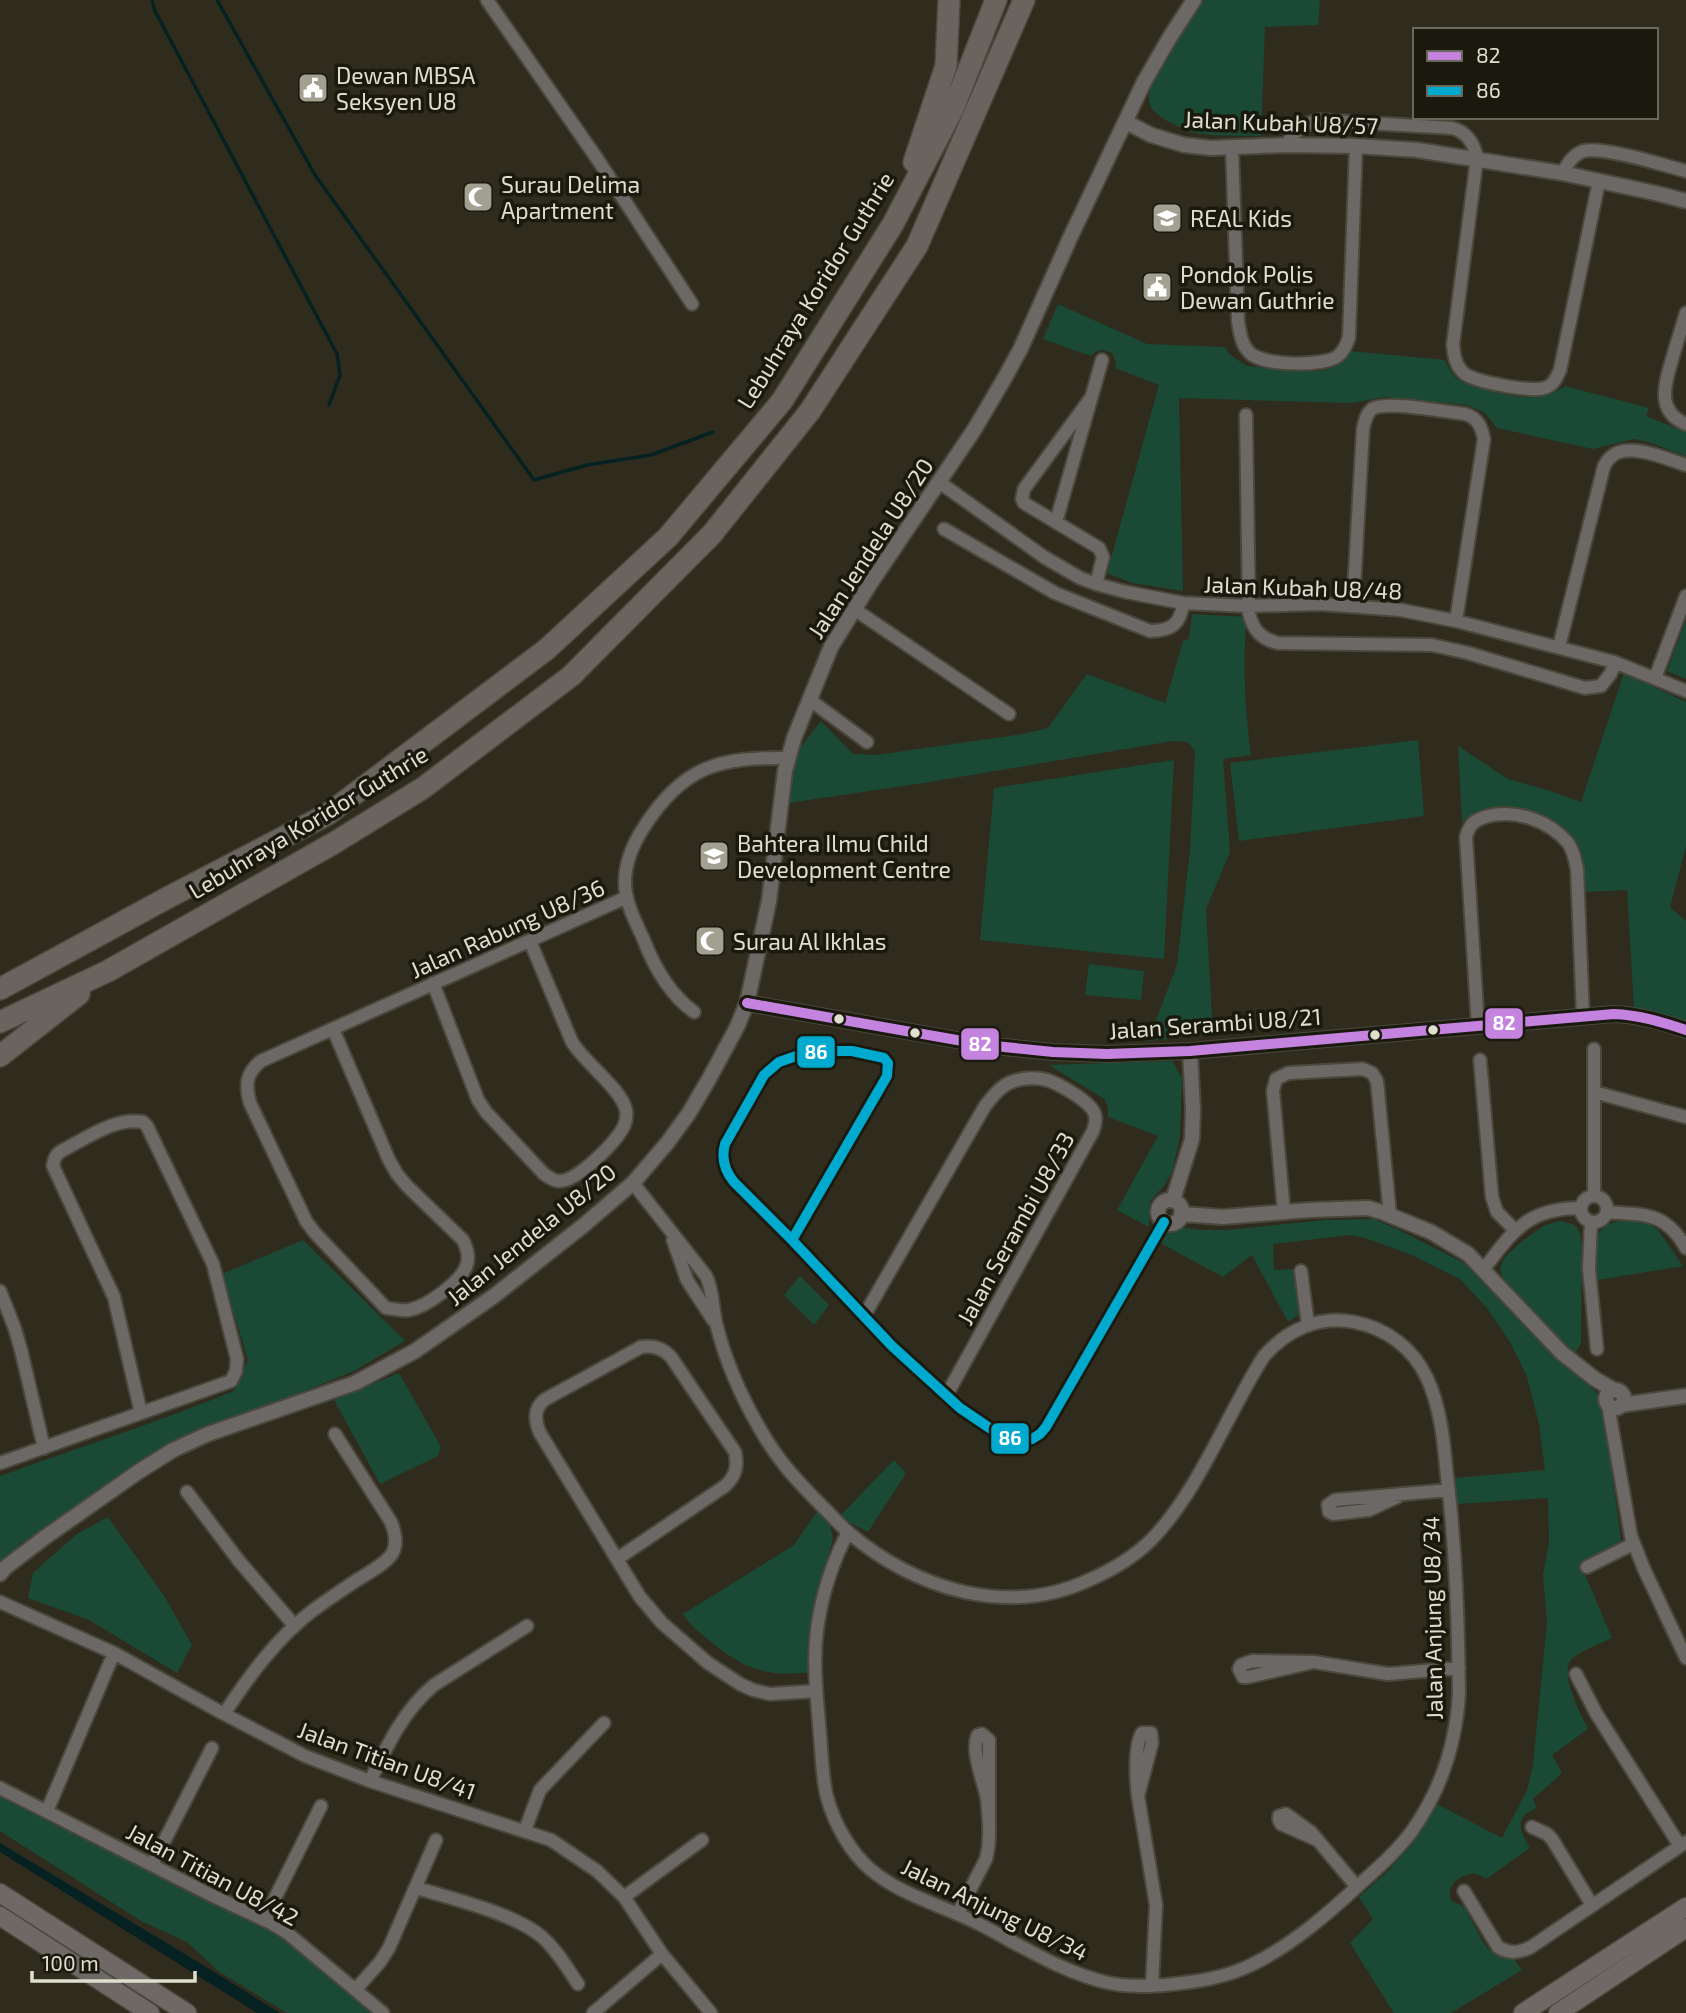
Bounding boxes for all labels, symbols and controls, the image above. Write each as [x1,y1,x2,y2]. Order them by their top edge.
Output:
legend [1413,28,1658,119]
text: 82 [1476,42,1501,67]
place label: Dewan MBSA Seksyen U8 [336,61,476,115]
public building icon: Dewan MBSA Seksyen U8 [296,71,330,105]
text: 86 [1476,77,1501,102]
street label: Jalan Kubah U8/57 [1183,105,1379,139]
street label: Lebuhraya Koridor Guthrie [731,167,899,413]
place label: Surau Delima Apartment [501,170,640,224]
mosque icon: Surau Delima Apartment [461,180,495,214]
school or university icon: REAL Kids [1150,201,1184,235]
place label: REAL Kids [1190,204,1292,232]
place label: Pondok Polis Dewan Guthrie [1180,260,1335,314]
public building icon: Pondok Polis Dewan Guthrie [1140,270,1174,304]
street label: Jalan Jendela U8/20 [801,452,939,644]
street label: Jalan Kubah U8/48 [1203,570,1403,604]
street label: Lebuhraya Koridor Guthrie [183,740,433,904]
place label: Bahtera Ilmu Child Development Centre [737,829,951,883]
school or university icon: Bahtera Ilmu Child Development Centre [697,839,731,873]
street label: Jalan Rabung U8/36 [405,873,609,983]
mosque icon: Surau Al Ikhlas [693,924,727,958]
place label: Surau Al Ikhlas [733,927,886,955]
street label: Jalan Serambi U8/21 [1108,1002,1322,1044]
line badge: 82 [1484,1007,1524,1040]
text: 82 [1493,1011,1515,1034]
unlabelled marker [832,1012,846,1026]
unlabelled marker [1426,1023,1440,1037]
unlabelled marker [908,1026,922,1040]
line badge: 82 [960,1027,1000,1061]
unlabelled marker [1368,1028,1382,1042]
text: 82 [969,1032,991,1055]
line badge: 86 [796,1035,836,1069]
text: 86 [804,1040,828,1063]
street label: Jalan Serambi U8/33 [950,1127,1080,1329]
street label: Jalan Jendela U8/20 [441,1157,621,1311]
line badge: 86 [990,1422,1030,1455]
text: 86 [998,1426,1022,1449]
street label: Jalan Anjung U8/34 [1416,1516,1448,1720]
street label: Jalan Titian U8/41 [294,1715,480,1805]
street label: Jalan Titian U8/42 [122,1817,304,1931]
street label: Jalan Anjung U8/34 [897,1852,1093,1966]
scale bar [32,1940,194,1984]
text: 100 m [42,1950,99,1975]

